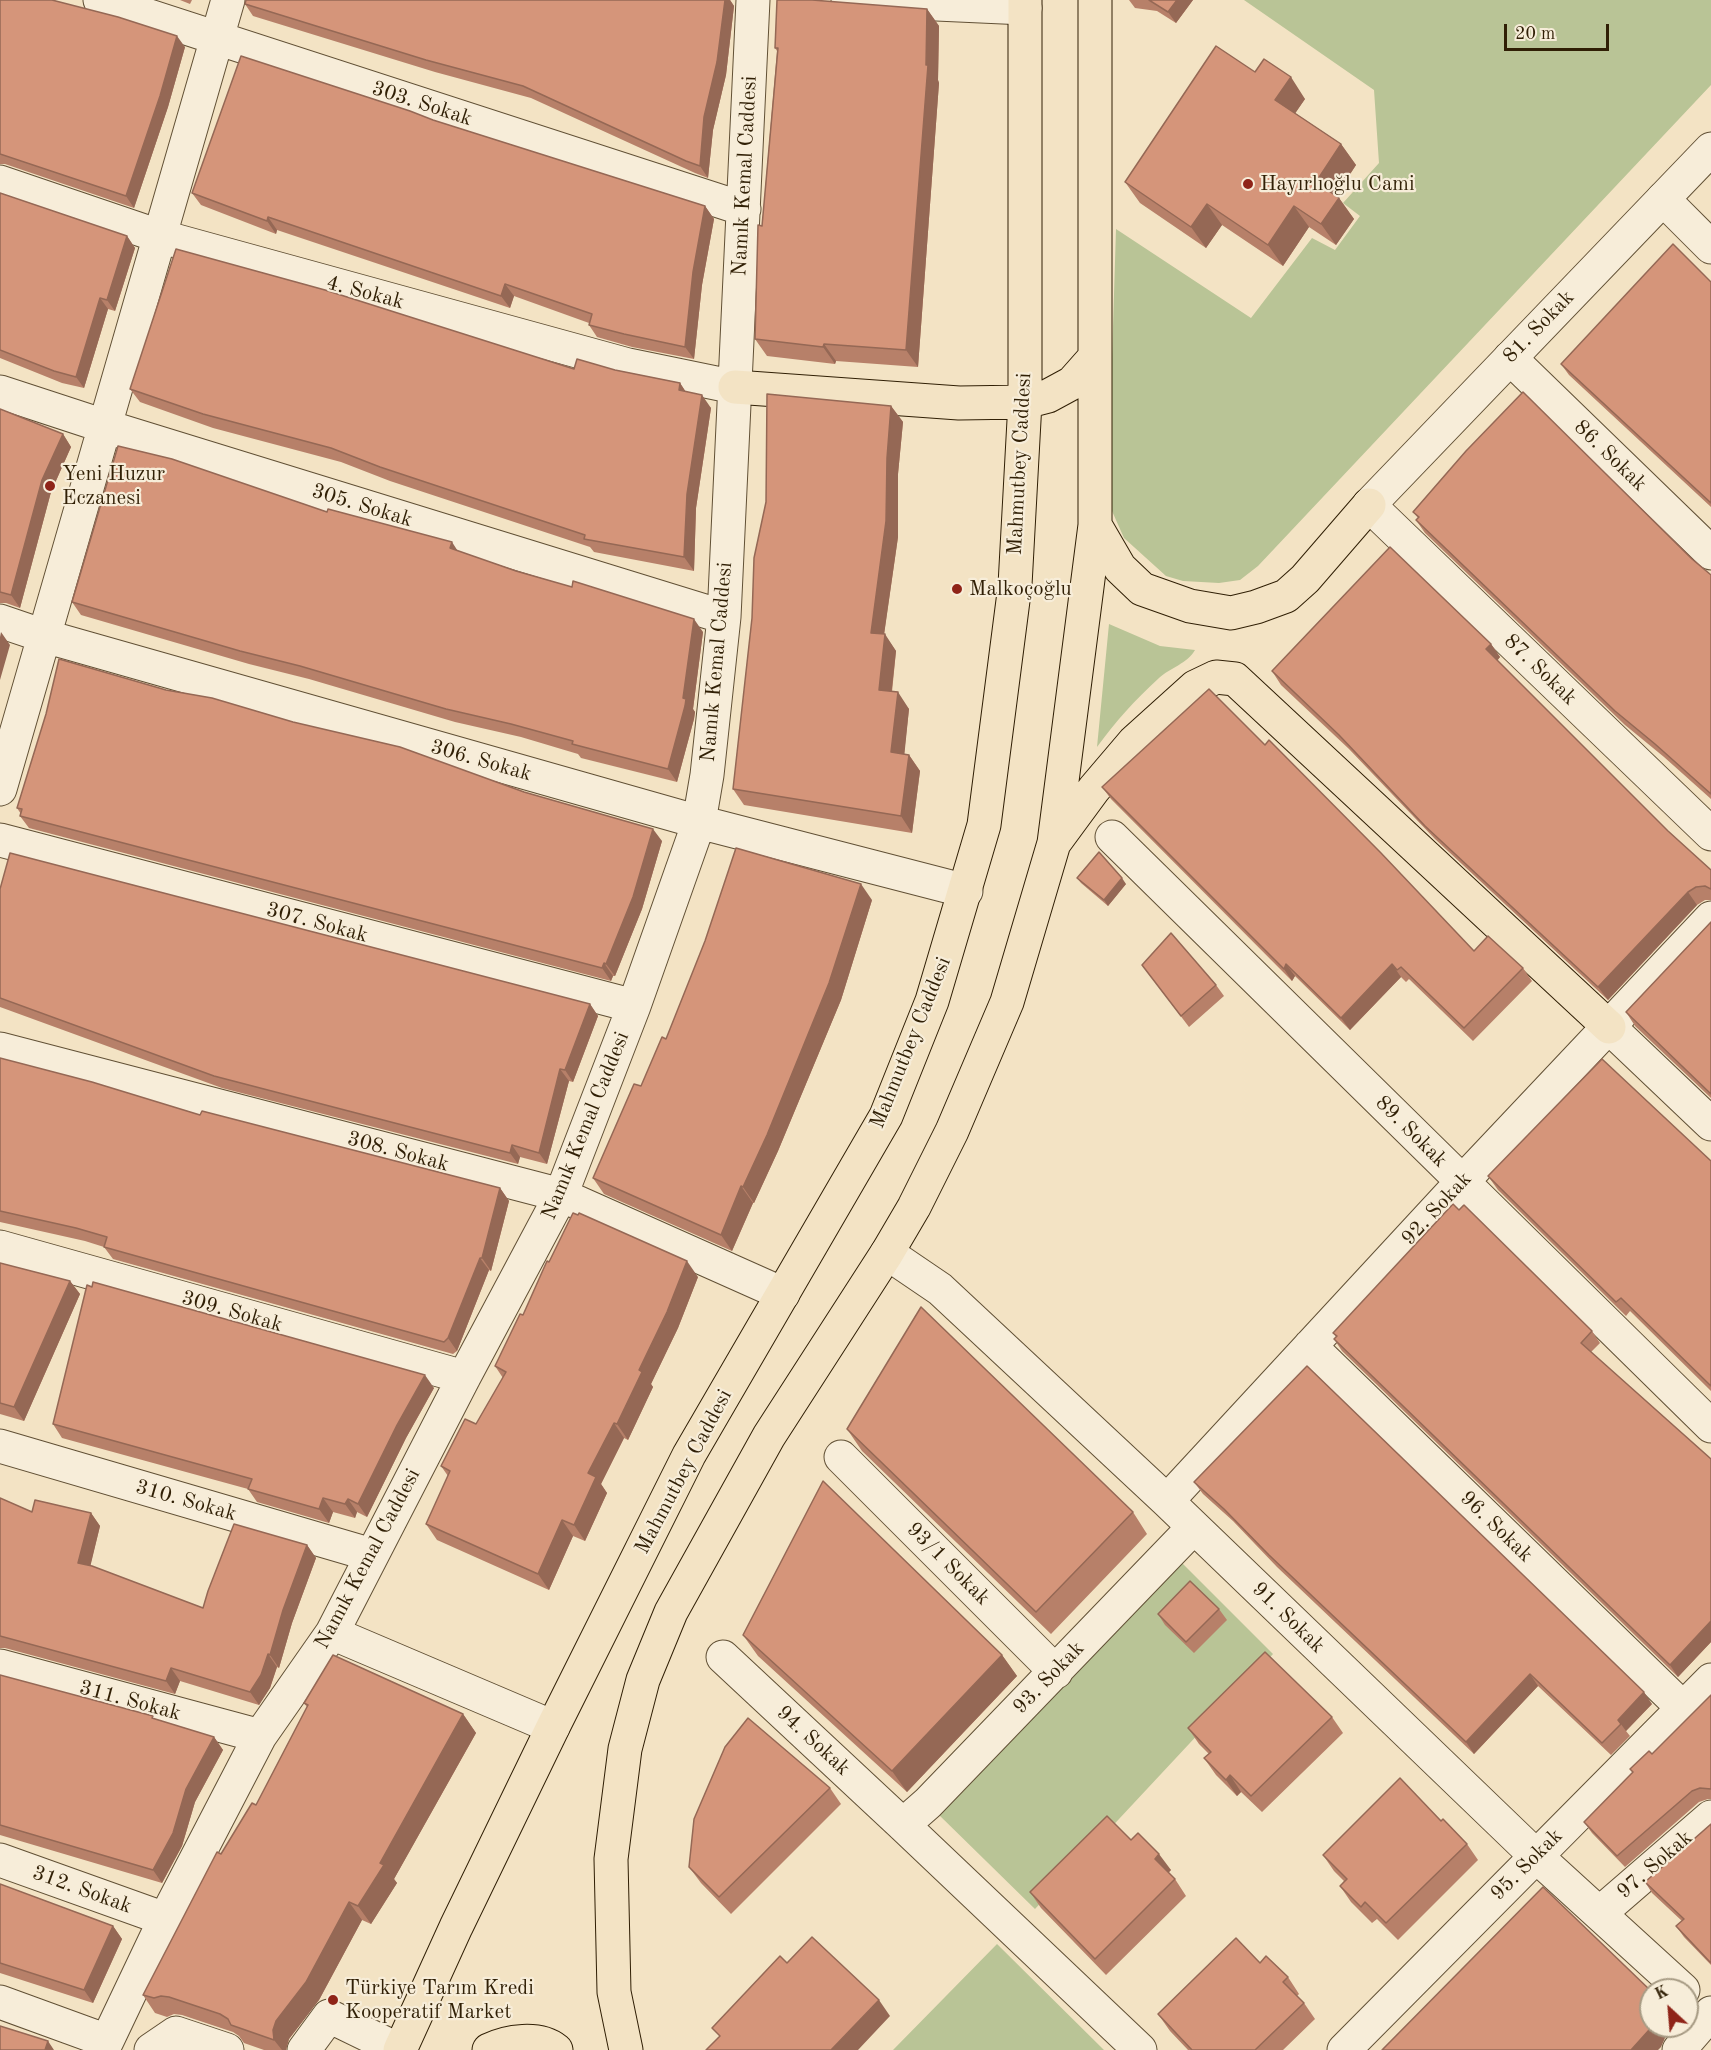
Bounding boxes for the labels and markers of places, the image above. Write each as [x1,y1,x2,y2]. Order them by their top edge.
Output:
place label: Hayırlıoğlu Cami [1260,171,1415,197]
marker: Hayırlıoğlu Cami [1241,177,1255,191]
place label: Yeni Huzur Eczanesi [62,461,165,511]
marker: Yeni Huzur Eczanesi [43,479,57,493]
place label: Malkoçoğlu [969,576,1072,602]
marker: Malkoçoğlu [950,582,964,596]
place label: Türkiye Tarım Kredi Kooperatif Market [345,1975,534,2025]
marker: Türkiye Tarım Kredi Kooperatif Market [326,1993,340,2007]

